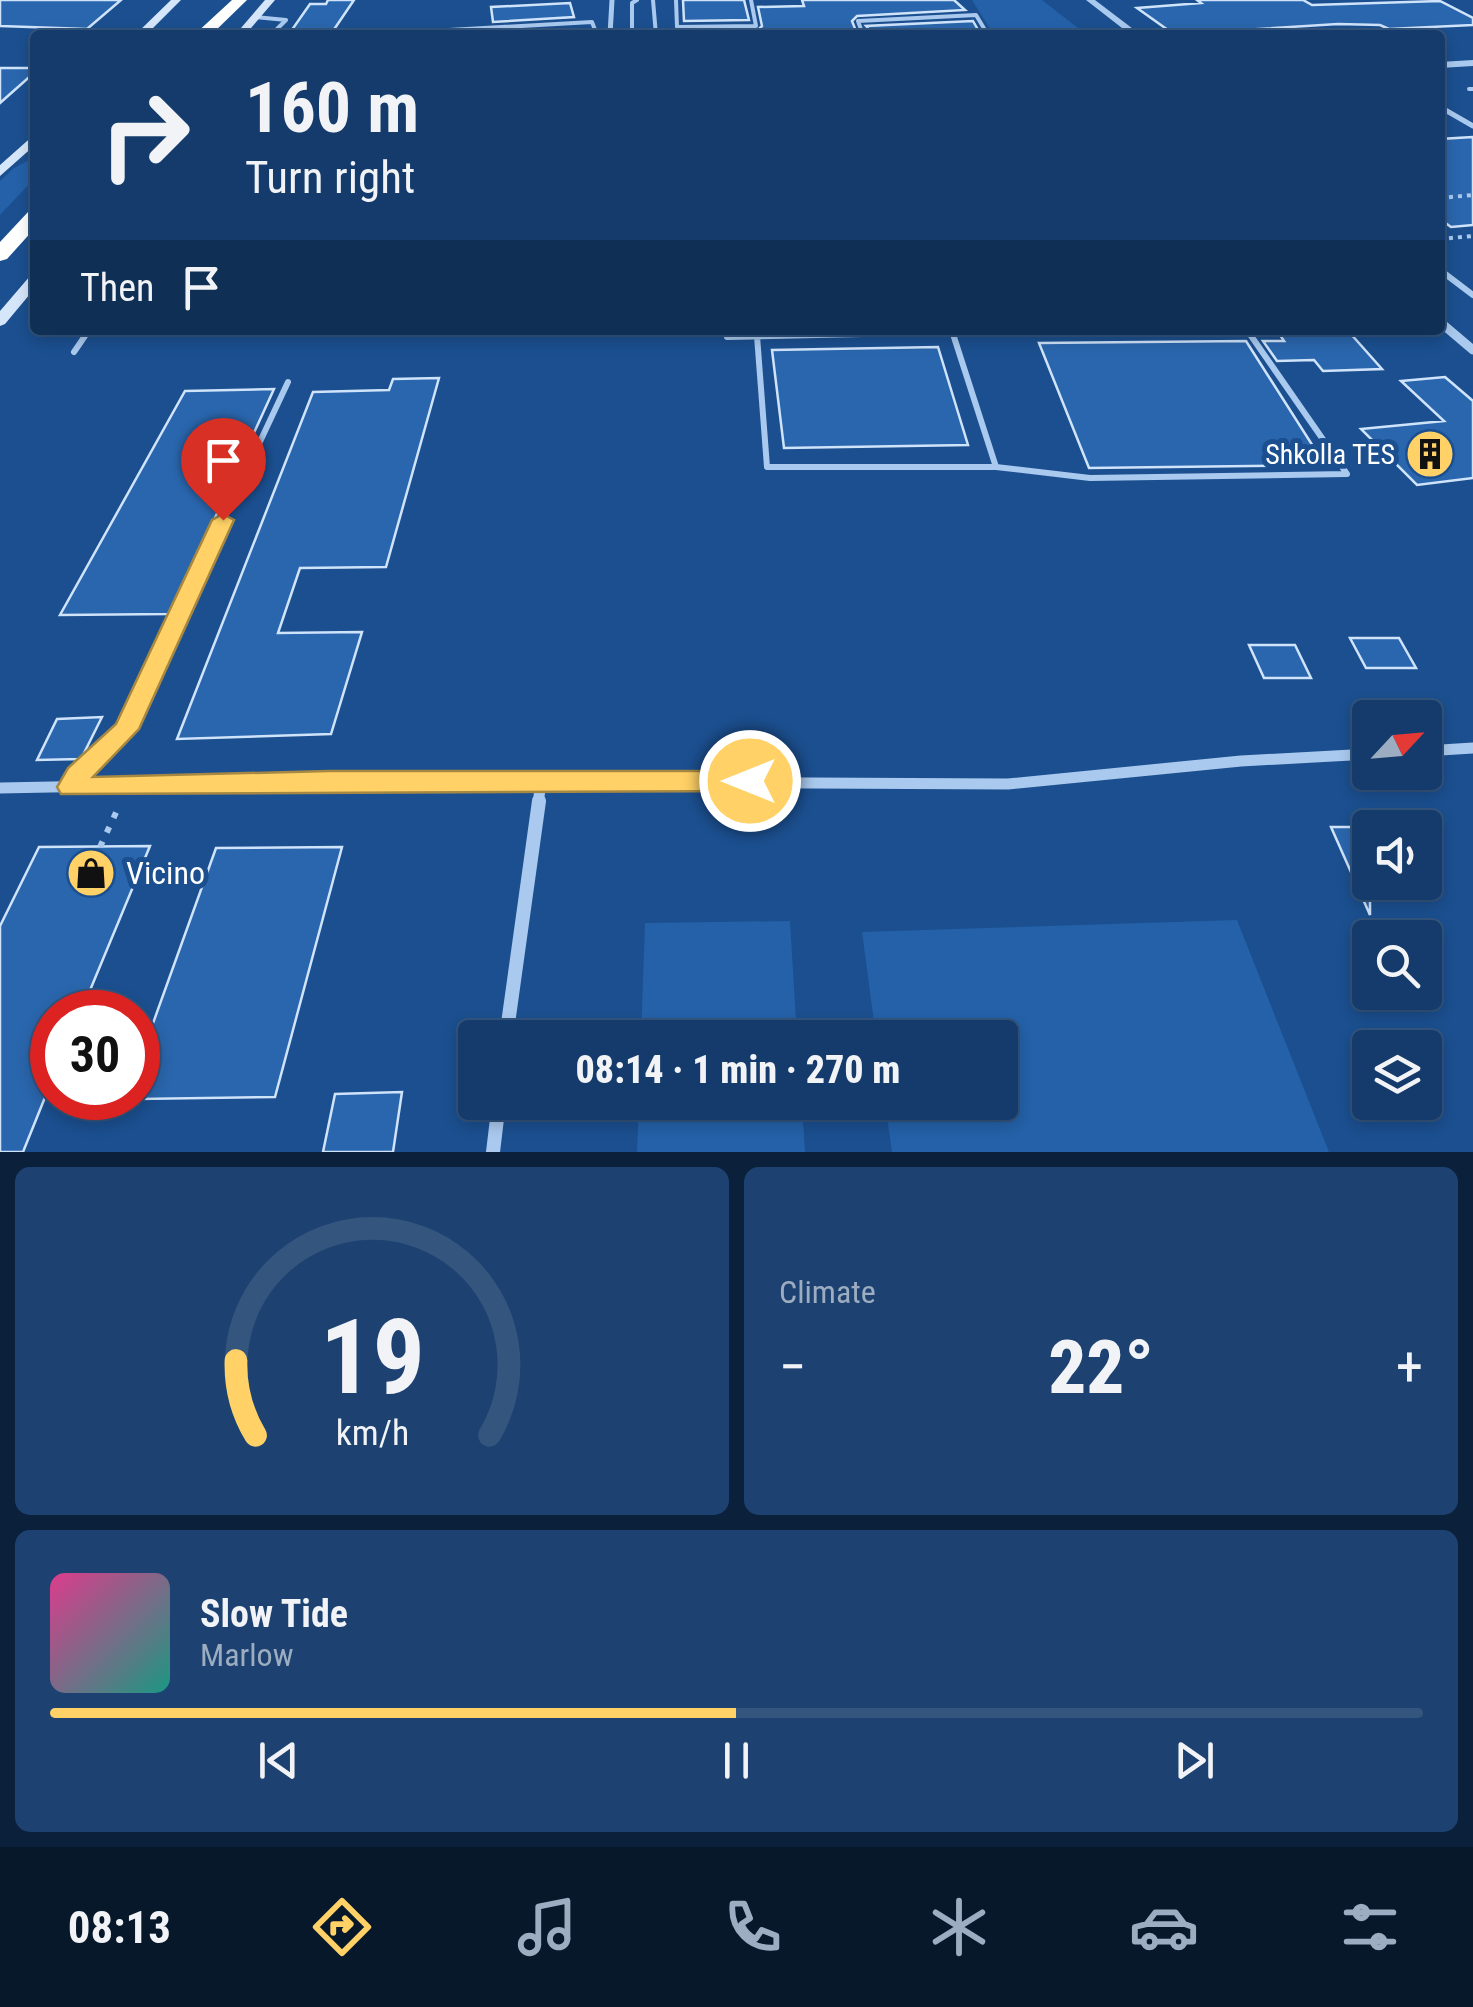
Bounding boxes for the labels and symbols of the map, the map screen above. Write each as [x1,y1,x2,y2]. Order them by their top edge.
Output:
pin [181,418,266,521]
building icon: Shkolla TES [1404,428,1456,480]
place label: Shkolla TES [1265,438,1395,471]
north arrow [1352,700,1442,790]
position arrow [698,729,802,833]
shop icon: Vicino [65,847,117,899]
place label: Vicino [126,854,205,892]
speed limit sign: 30 [30,990,160,1120]

